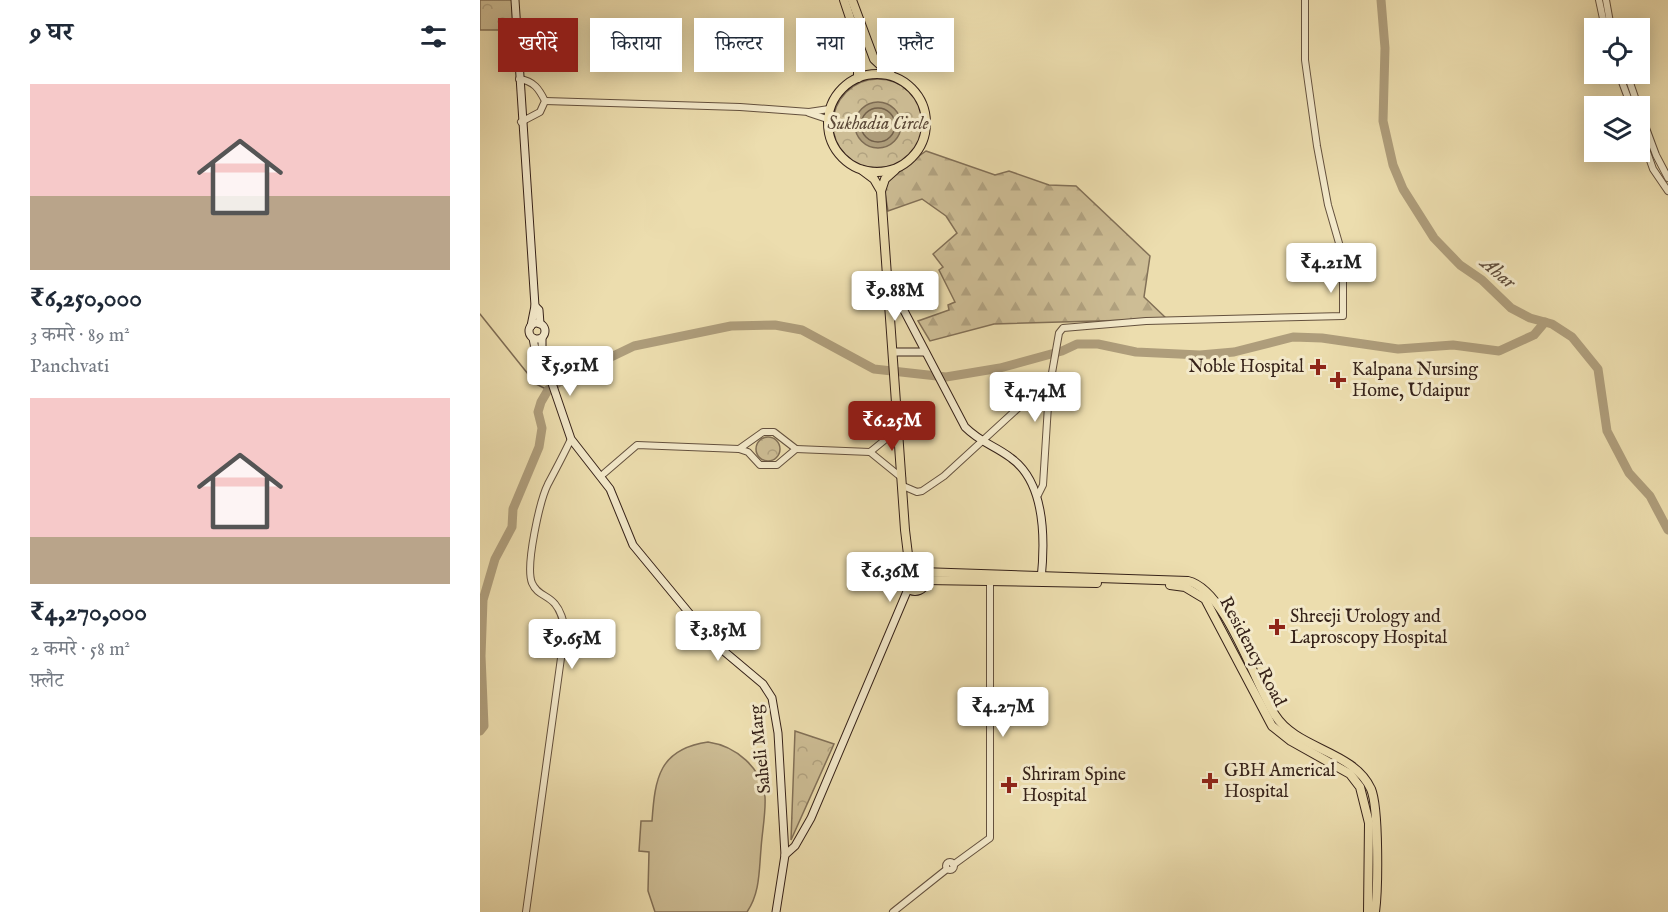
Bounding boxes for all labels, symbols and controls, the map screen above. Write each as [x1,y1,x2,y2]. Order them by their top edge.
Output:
text: 9 घर [30,16,73,49]
chip: खरीदें [498,18,578,72]
chip: किराया [590,18,682,72]
chip: फ़िल्टर [694,18,784,72]
chip: नया [796,18,865,72]
chip: फ़्लैट [877,18,954,72]
map controls [1584,18,1650,162]
button: locate [1584,18,1650,84]
icon: filters [417,20,450,53]
button: layers [1584,96,1650,162]
park label: Sukhadia Circle [827,113,929,136]
icon: home [186,123,294,231]
pin: ₹4.21M [1282,243,1380,294]
text: ₹4.21M [1300,250,1362,275]
water label: Ahar [1474,250,1522,296]
pin: ₹9.88M [846,271,944,322]
text: ₹9.88M [866,278,924,303]
text: ₹6,250,000 [30,282,142,315]
text: 3 कमरे · 89 m² [30,323,130,348]
pin: ₹5.91M [521,346,619,397]
text: ₹5.91M [541,353,599,378]
text: Panchvati [30,354,109,379]
place label: Noble Hospital [1188,356,1304,379]
marker: Noble Hospital [1309,358,1327,376]
place label: Kalpana Nursing Home, Udaipur [1352,359,1478,403]
marker: Kalpana Nursing Home, Udaipur [1329,371,1347,389]
pin: ₹4.74M [986,372,1084,423]
text: ₹4.74M [1004,379,1066,404]
pin: ₹6.25M [843,401,941,452]
text: ₹6.25M [862,408,922,433]
icon: home [186,437,294,545]
pin: ₹6.36M [841,552,939,603]
text: ₹6.36M [861,559,919,584]
street label: Residency Road [1213,593,1291,711]
text: ₹4,270,000 [30,596,147,629]
place label: Shreeji Urology and Laproscopy Hospital [1290,606,1447,650]
pin: ₹3.85M [669,611,767,662]
text: ₹3.85M [690,618,746,643]
marker: Shreeji Urology and Laproscopy Hospital [1268,618,1286,636]
pin: ₹9.65M [523,619,621,670]
text: ₹9.65M [543,626,601,651]
text: 2 कमरे · 58 m² [30,637,130,662]
text: फ़्लैट [30,669,63,694]
pin: ₹4.27M [954,687,1052,738]
text: ₹4.27M [971,694,1035,719]
street label: Saheli Marg [745,703,777,795]
place label: GBH Americal Hospital [1224,760,1335,804]
place label: Shriram Spine Hospital [1022,764,1126,808]
marker: GBH Americal Hospital [1201,772,1219,790]
marker: Shriram Spine Hospital [1000,776,1018,794]

